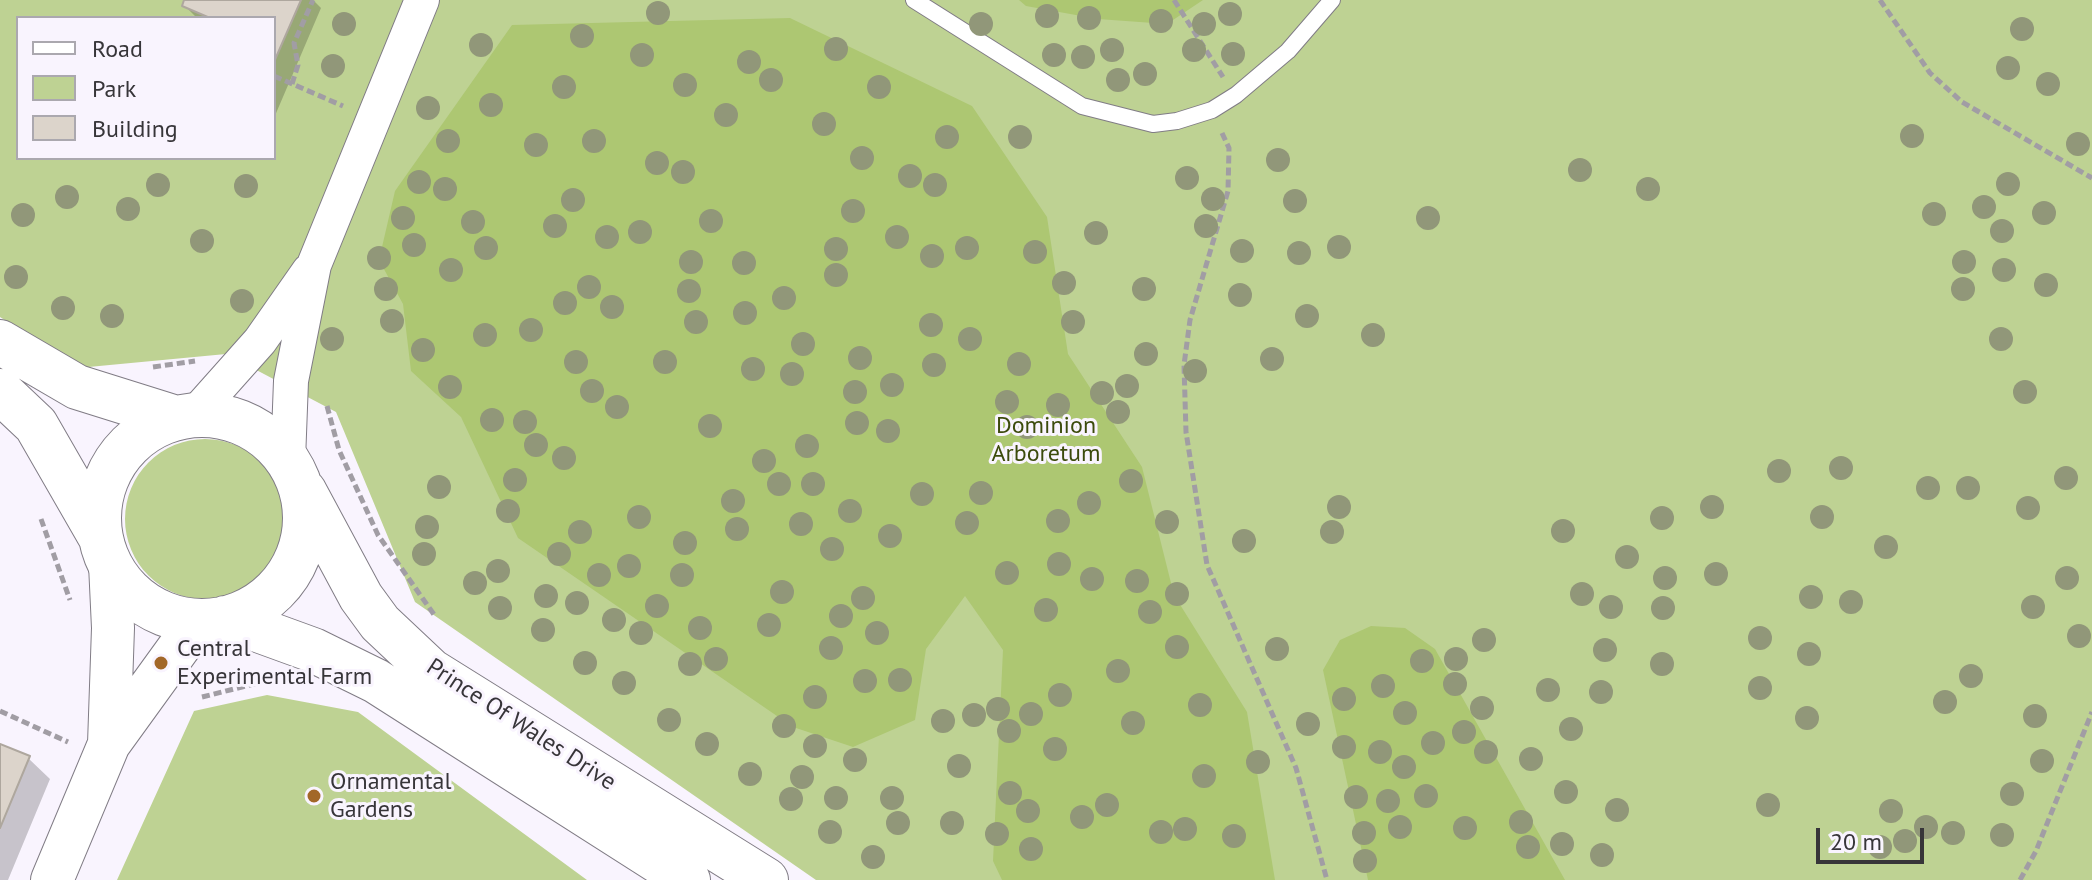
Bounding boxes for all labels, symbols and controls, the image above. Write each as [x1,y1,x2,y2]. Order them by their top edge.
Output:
legend [16,16,276,160]
text: Road [92,33,143,64]
text: Park [92,73,136,104]
text: Building [92,113,178,144]
park label: Dominion Arboretum [992,412,1100,468]
place label: Central Experimental Farm [177,635,372,691]
street label: Prince Of Wales Drive [421,653,621,797]
marker: Central Experimental Farm [152,654,170,672]
place label: Ornamental Gardens [330,768,451,824]
marker: Ornamental Gardens [305,787,323,805]
scale bar [1820,812,1928,862]
text: 20 m [1830,826,1882,857]

